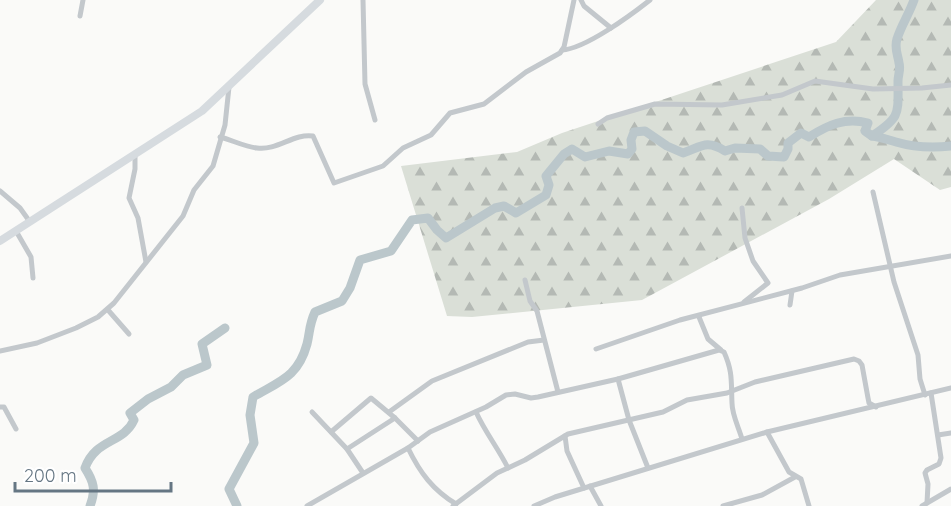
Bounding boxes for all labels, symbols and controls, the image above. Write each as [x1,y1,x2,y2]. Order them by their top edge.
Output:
scale bar [15,455,171,493]
text: 200 m [24,464,77,487]

